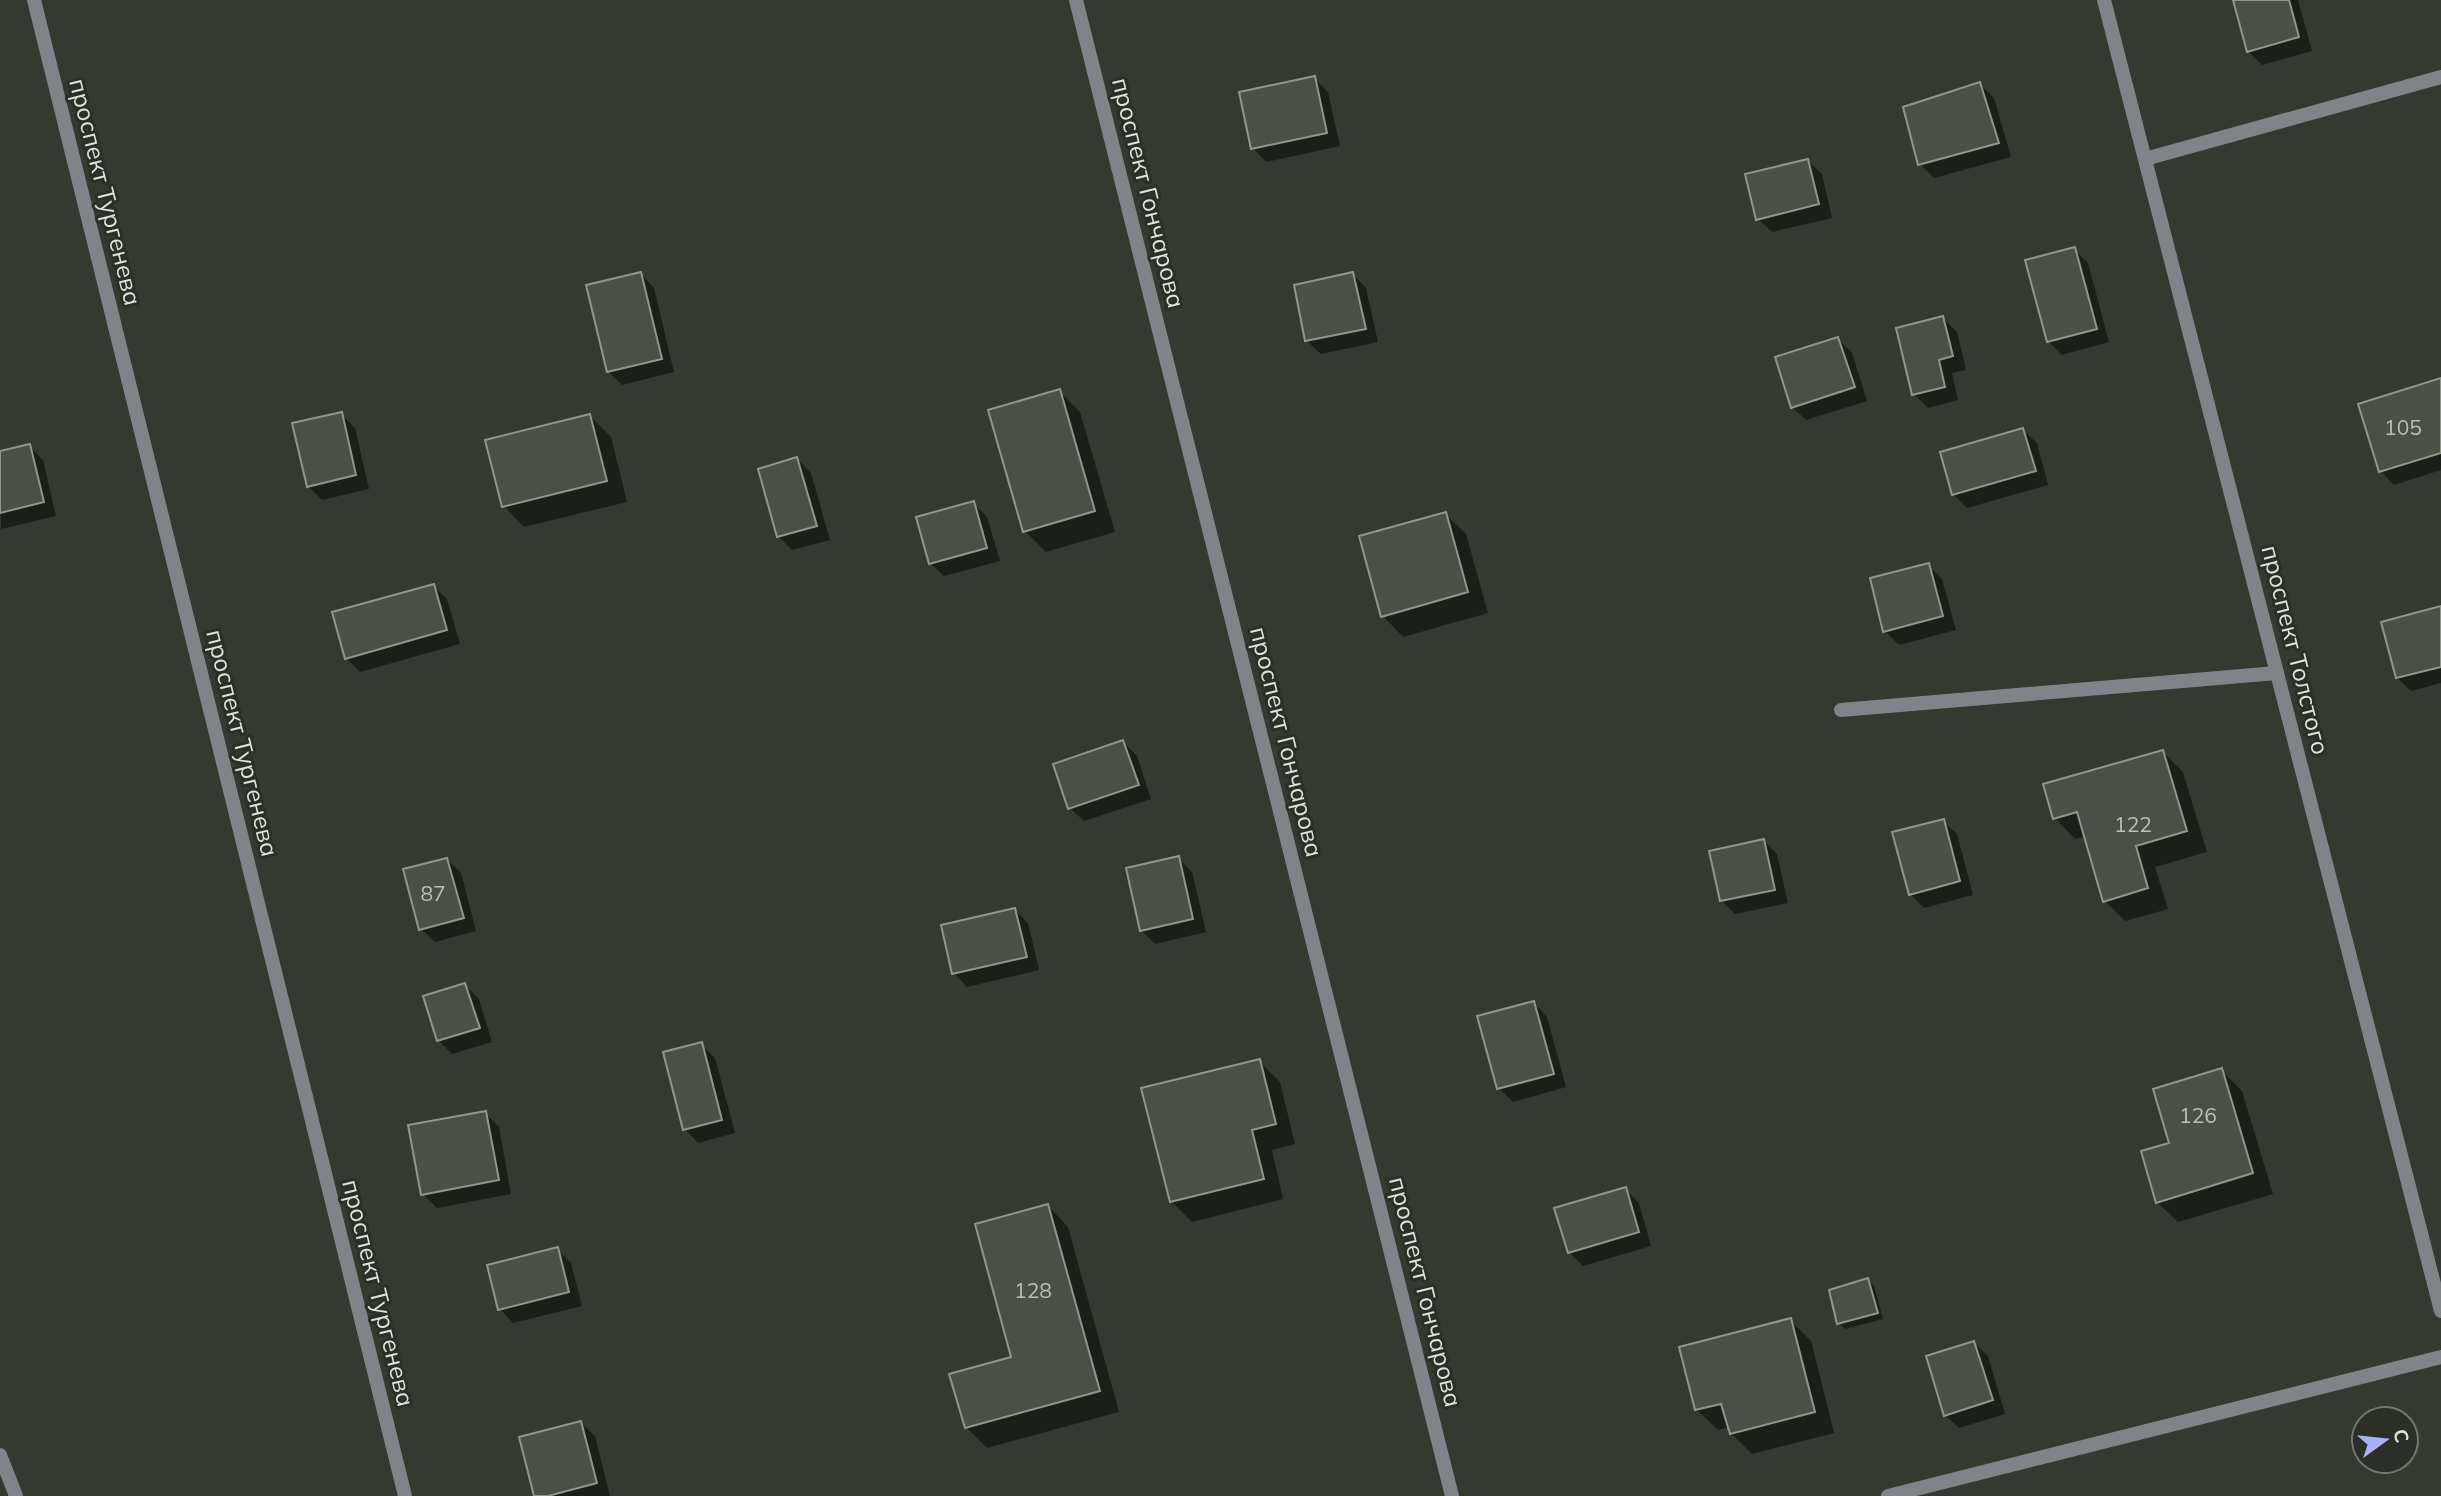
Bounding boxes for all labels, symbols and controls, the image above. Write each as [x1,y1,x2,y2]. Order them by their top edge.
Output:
street label: проспект Тургенева [63,75,149,308]
street label: проспект Гончарова [1106,75,1192,311]
house number: 105 [2384,414,2422,440]
street label: проспект Толстого [2255,542,2336,758]
street label: проспект Гончарова [1244,624,1330,860]
street label: проспект Тургенева [200,626,286,859]
house number: 122 [2114,811,2152,837]
house number: 87 [420,880,446,906]
house number: 126 [2179,1102,2217,1128]
street label: проспект Гончарова [1383,1174,1469,1410]
street label: проспект Тургенева [336,1176,422,1409]
house number: 128 [1014,1277,1052,1303]
north arrow [2350,1405,2420,1475]
text: С [2388,1426,2415,1445]

